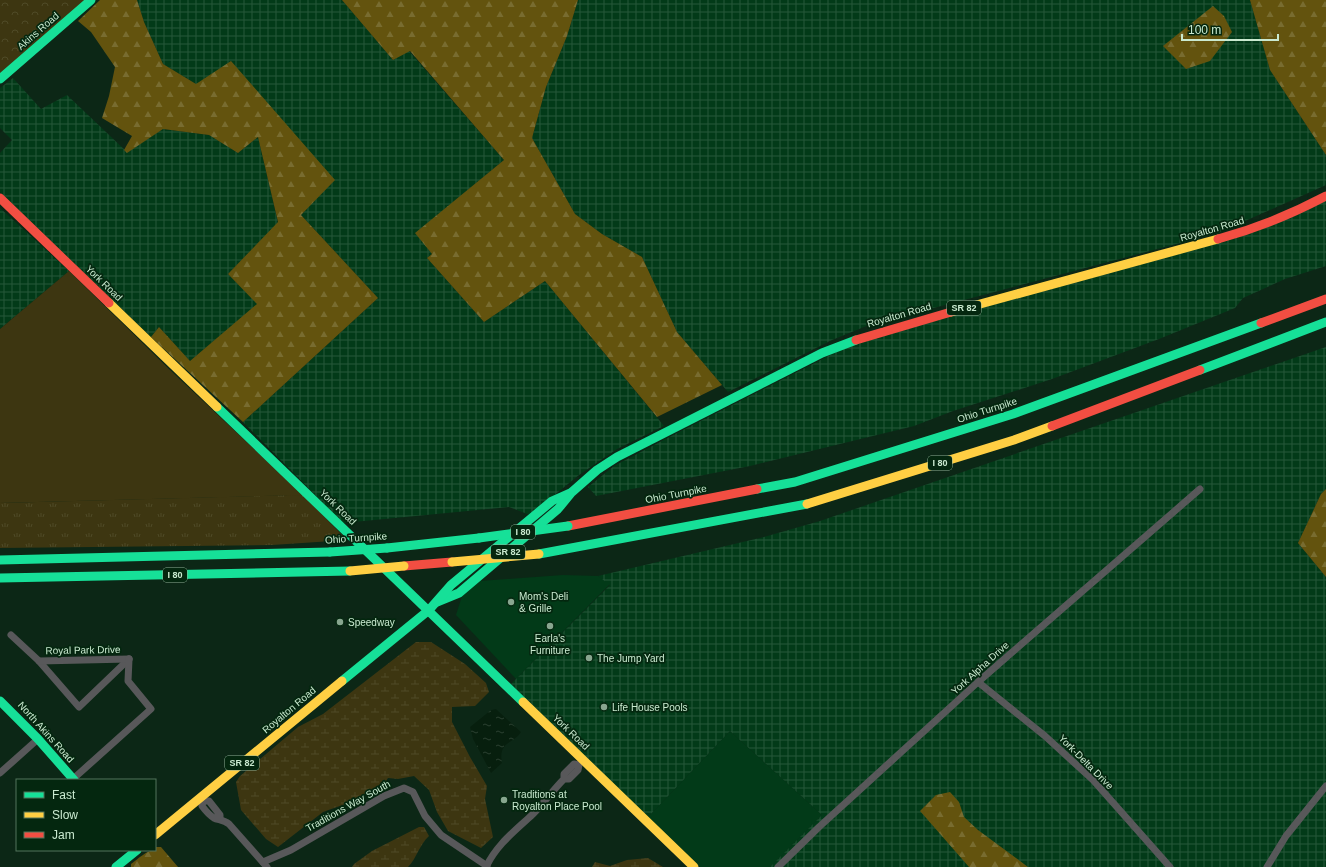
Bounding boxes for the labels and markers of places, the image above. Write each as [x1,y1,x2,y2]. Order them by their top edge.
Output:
place label: Mom's Deli & Grille [519,591,568,614]
marker: Mom's Deli & Grille [506,597,516,607]
marker: Speedway [335,617,345,627]
place label: Speedway [348,617,395,628]
marker: Earla's Furniture [545,621,555,631]
place label: Earla's Furniture [530,633,570,656]
marker: The Jump Yard [584,653,594,663]
place label: The Jump Yard [597,653,664,664]
marker: Life House Pools [599,702,609,712]
place label: Life House Pools [612,702,688,713]
place label: Traditions at Royalton Place Pool [512,789,602,812]
marker: Traditions at Royalton Place Pool [499,795,509,805]

